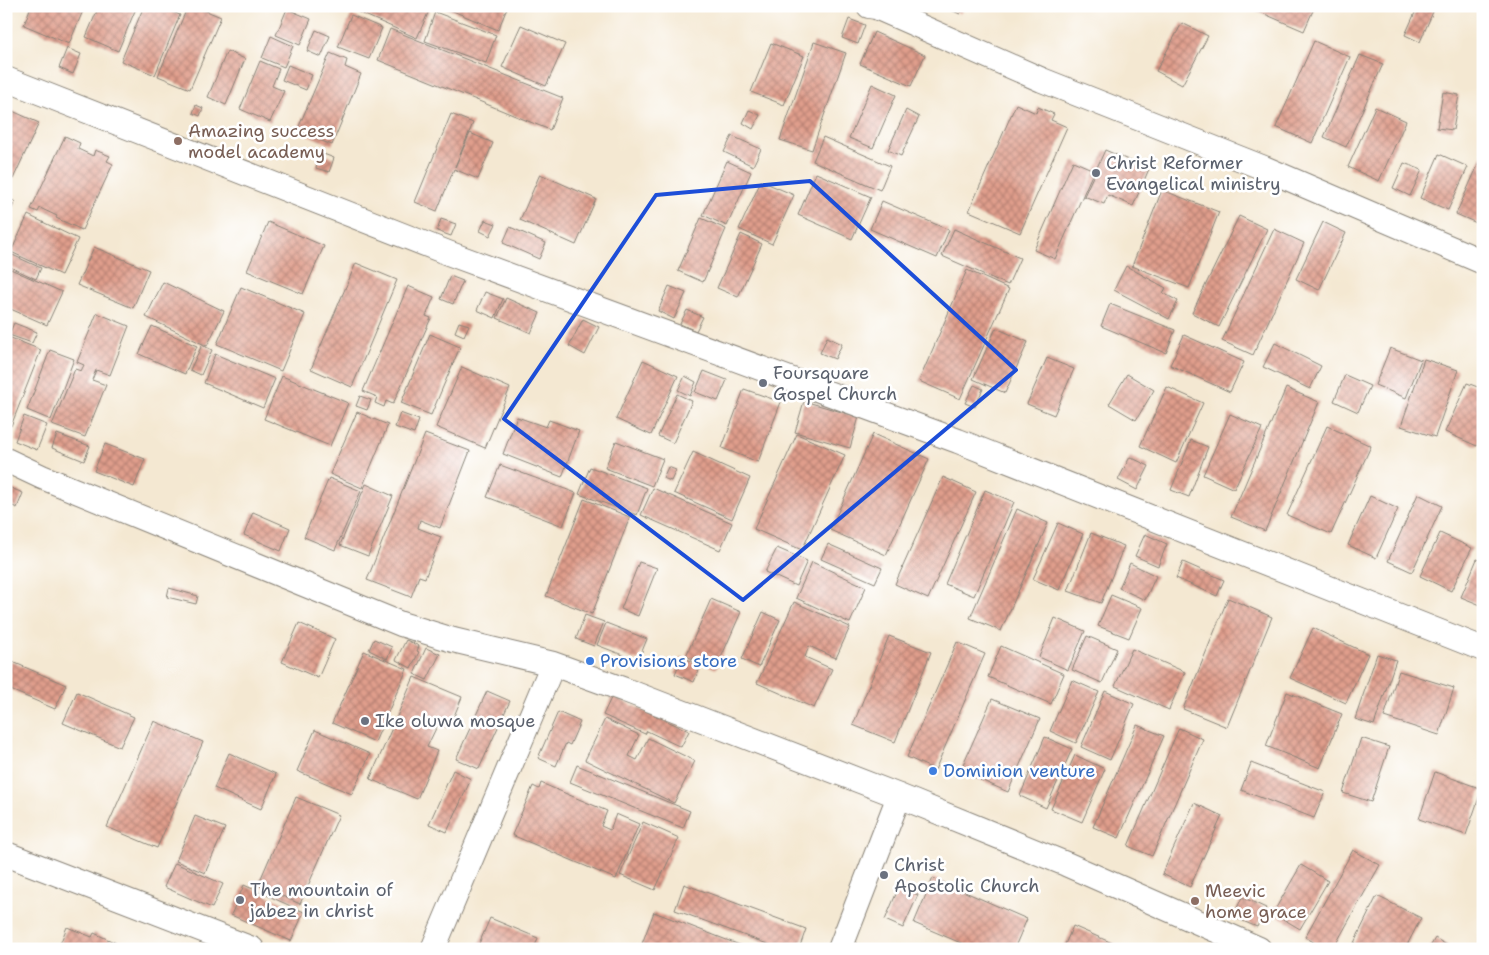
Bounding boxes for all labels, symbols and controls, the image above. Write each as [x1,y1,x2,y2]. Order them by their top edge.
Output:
place label: Amazing success model academy [188,119,334,164]
marker: Amazing success model academy [172,135,184,147]
place label: Christ Reformer Evangelical ministry [1106,151,1281,196]
marker: Christ Reformer Evangelical ministry [1090,167,1102,179]
place label: Foursquare Gospel Church [773,361,897,406]
marker: Foursquare Gospel Church [757,377,769,389]
place label: Provisions store [600,649,737,673]
marker: Provisions store [584,655,596,667]
place label: Ike oluwa mosque [375,709,535,733]
marker: Ike oluwa mosque [359,715,371,727]
place label: Dominion venture [943,759,1095,783]
marker: Dominion venture [927,765,939,777]
place label: Christ Apostolic Church [894,853,1039,898]
marker: Christ Apostolic Church [878,869,890,881]
place label: The mountain of jabez in christ [249,878,394,923]
place label: Meevic home grace [1205,879,1307,924]
marker: The mountain of jabez in christ [234,894,246,906]
marker: Meevic home grace [1189,895,1201,907]

